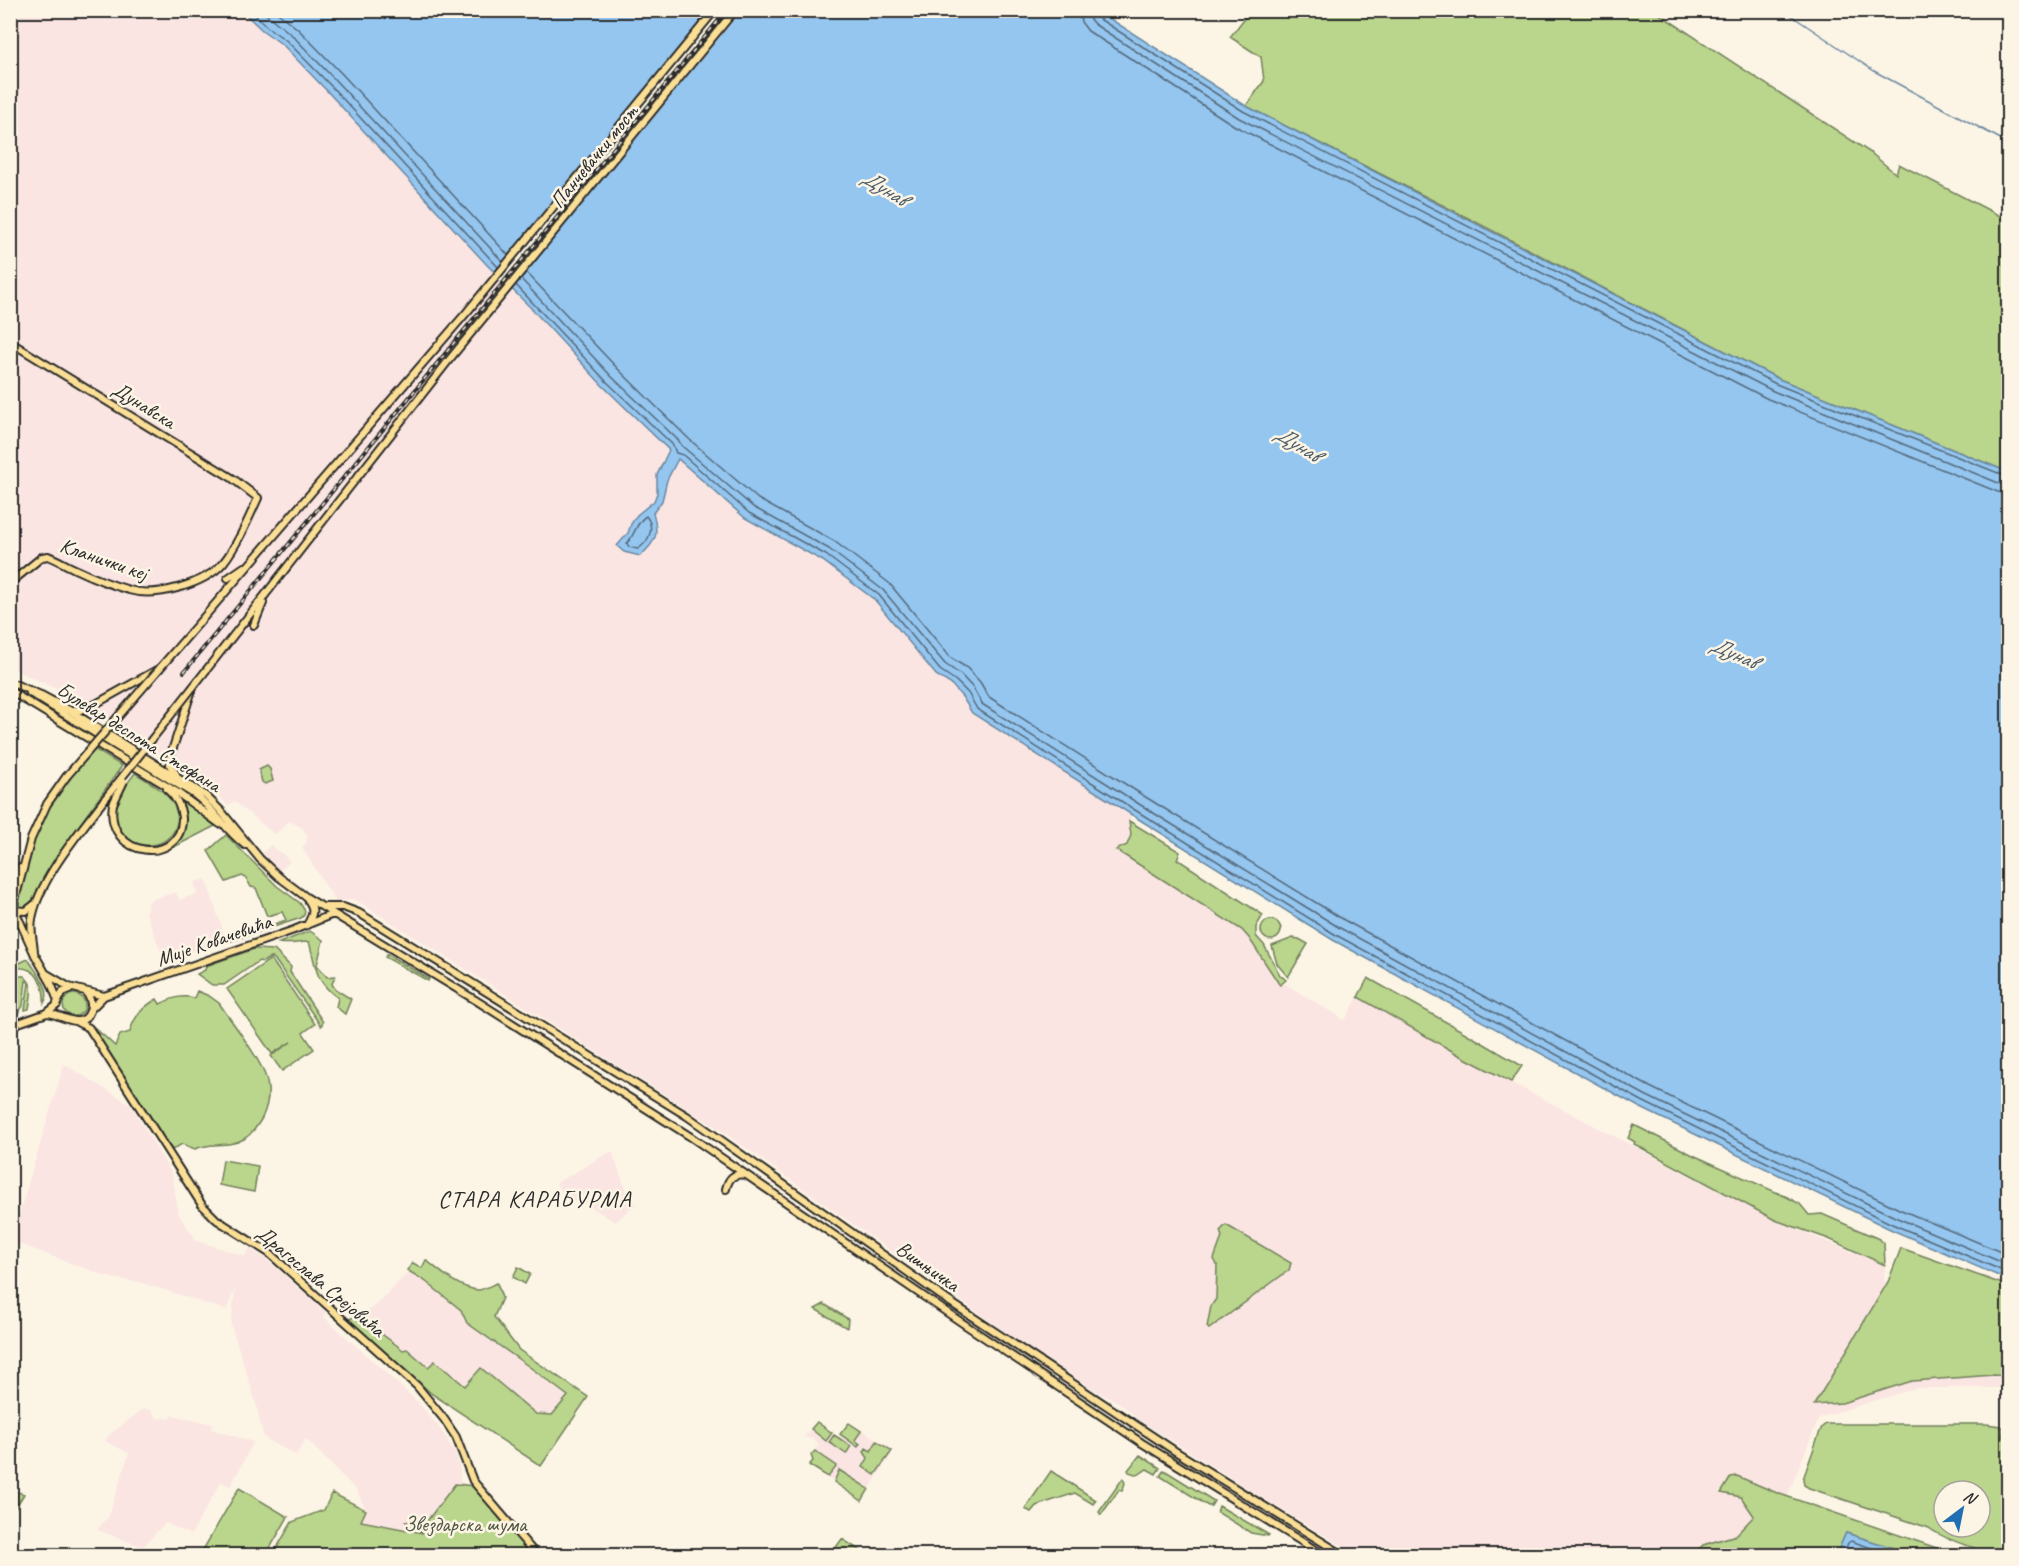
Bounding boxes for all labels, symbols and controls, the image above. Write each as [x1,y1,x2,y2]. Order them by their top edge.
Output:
street label: Панчевачки мост [544,98,645,213]
water label: Дунав [856,163,919,216]
street label: Дунавска [108,376,182,436]
water label: Дунав [1269,419,1332,472]
street label: Кланички кеј [57,532,154,587]
water label: Дунав [1705,630,1768,679]
street label: Булевар деспота Стефана [52,676,228,799]
street label: Мије Ковачевића [153,908,277,972]
district label: СТАРА КАРАБУРМА [438,1184,632,1214]
street label: Драгослава Срејовића [251,1220,392,1344]
street label: Вишњичка [891,1235,966,1298]
north arrow [1932,1479,1992,1539]
text: N [1960,1486,1982,1510]
park label: Звездарска шума [403,1511,528,1537]

